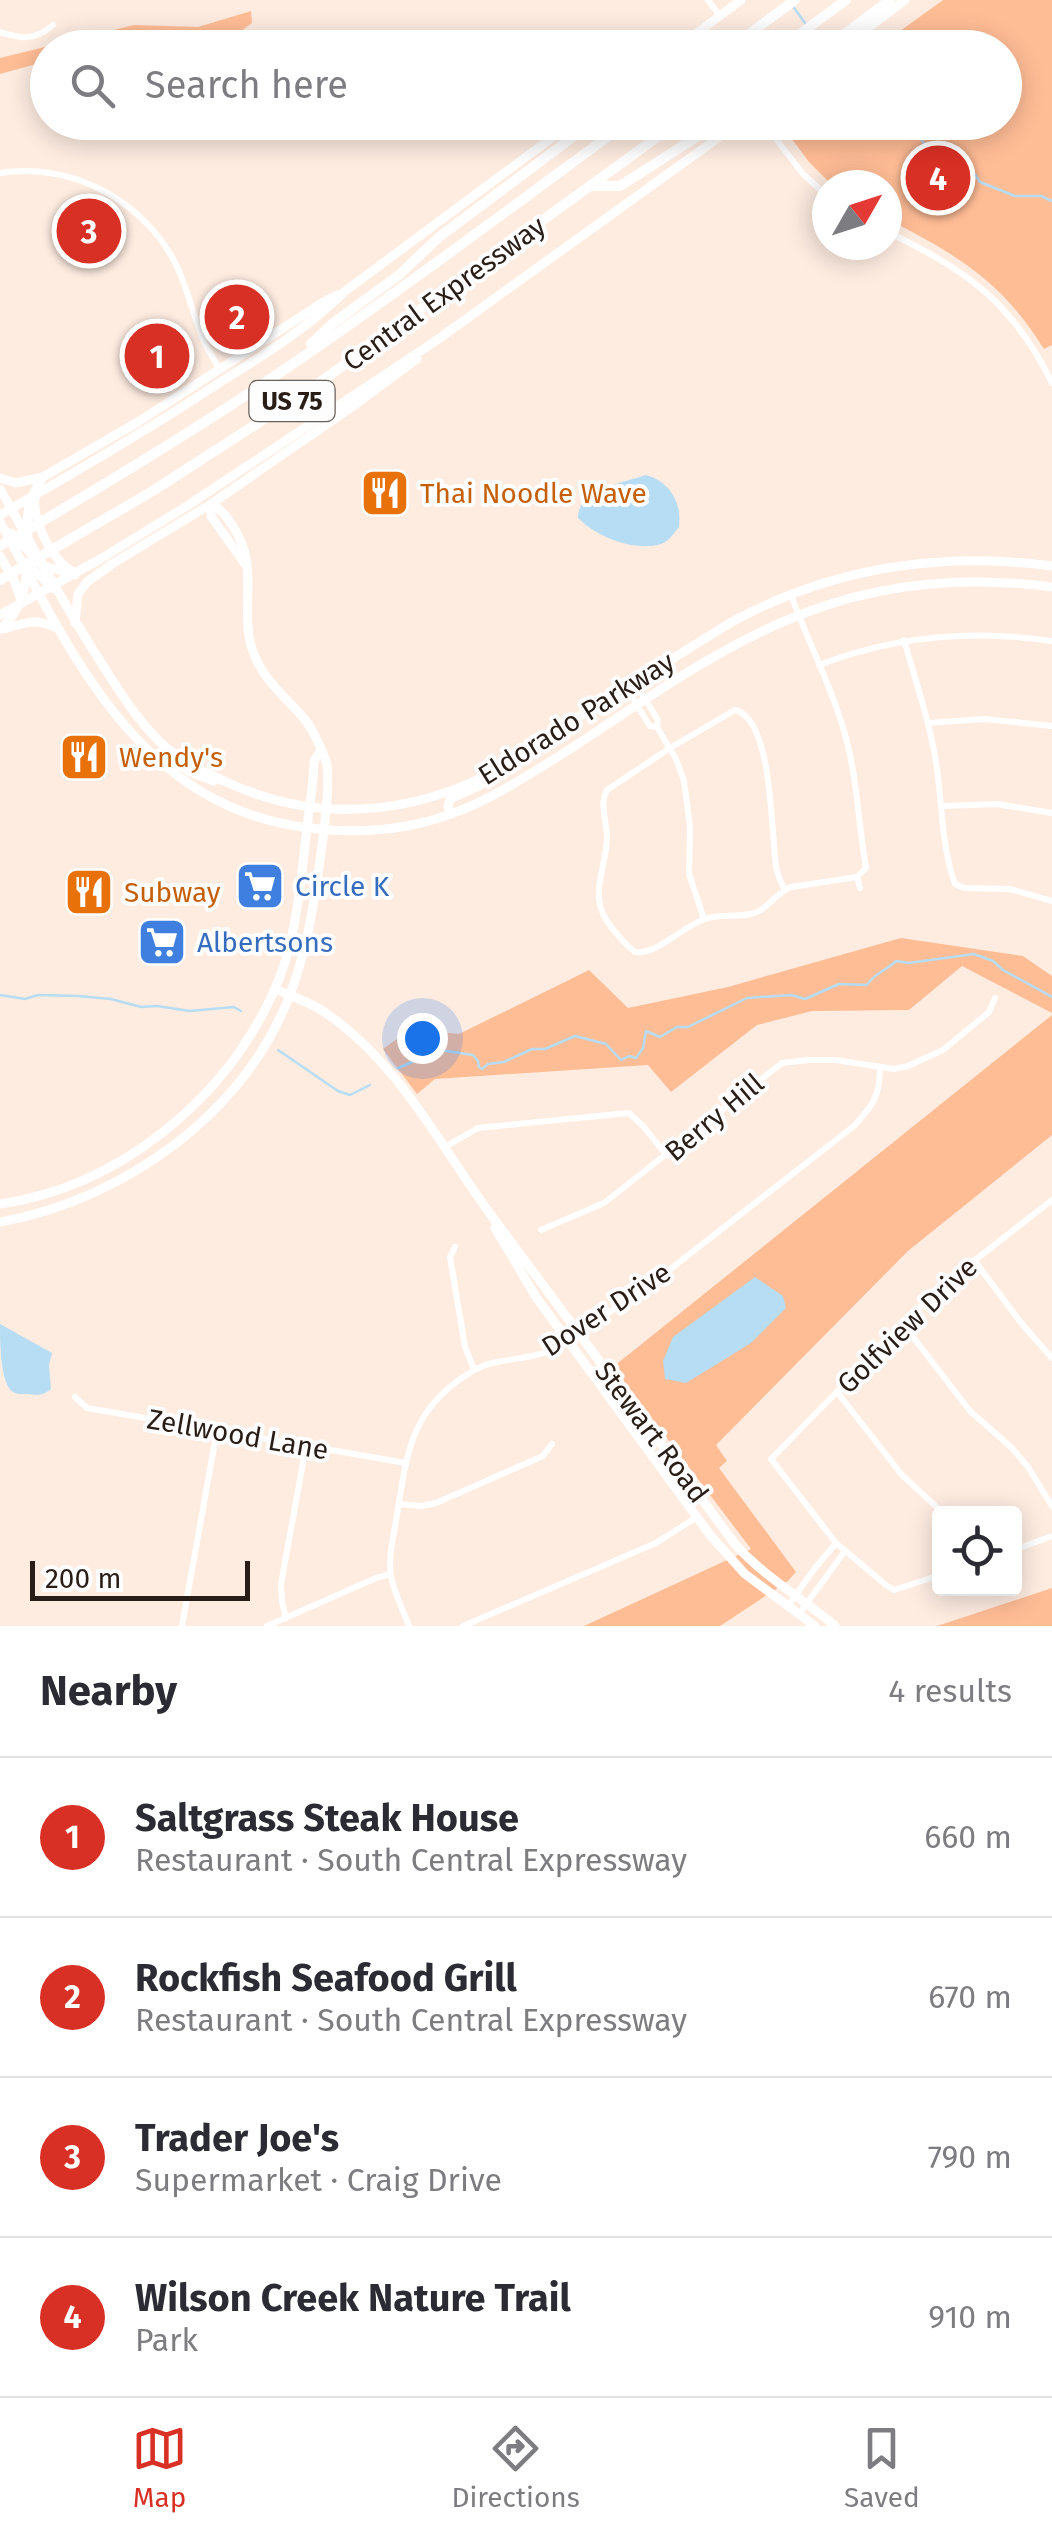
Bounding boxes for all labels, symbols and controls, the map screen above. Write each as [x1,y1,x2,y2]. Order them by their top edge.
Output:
search box [30,30,1022,140]
icon: search [65,58,120,113]
text: Search here [145,62,348,108]
pin: 4 [906,140,970,216]
north arrow [812,170,902,260]
pin: 3 [56,194,122,268]
street label: Central Expressway [337,209,552,378]
pin: 2 [204,280,270,354]
pin: 1 [124,318,190,394]
road number: US 75 [250,381,334,421]
restaurant icon: Thai Noodle Wave [359,467,411,519]
place label: Thai Noodle Wave [420,477,647,510]
street label: Eldorado Parkway [472,645,681,792]
restaurant icon: Wendy's [58,731,110,783]
place label: Wendy's [119,741,223,774]
supermarket icon: Circle K [234,860,286,912]
restaurant icon: Subway [63,866,115,918]
place label: Circle K [295,870,390,903]
place label: Subway [124,876,221,909]
supermarket icon: Albertsons [136,916,188,968]
place label: Albertsons [197,926,333,959]
your location [397,1013,448,1064]
street label: Berry Hill [658,1067,770,1168]
street label: Golfview Drive [831,1250,984,1400]
street label: Dover Drive [536,1256,677,1363]
street label: Stewart Road [588,1355,715,1509]
street label: Zellwood Lane [145,1402,331,1467]
map controls [932,1506,1022,1596]
button: locate [932,1506,1022,1596]
scale bar [30,1556,250,1600]
text: 200 m [45,1562,122,1595]
text: Nearby [40,1666,177,1716]
text: 4 results [888,1672,1012,1710]
text: Saltgrass Steak House [135,1795,519,1841]
text: 1 [65,1818,80,1856]
text: 660 m [924,1818,1012,1856]
text: Restaurant · South Central Expressway [135,1841,687,1879]
text: Rockfish Seafood Grill [135,1955,517,2001]
text: 2 [64,1978,81,2016]
text: 670 m [928,1978,1012,2016]
text: Restaurant · South Central Expressway [135,2001,687,2039]
text: Trader Joe's [135,2115,339,2161]
text: 3 [64,2138,81,2176]
text: 790 m [928,2138,1012,2176]
text: Supermarket · Craig Drive [135,2161,502,2199]
text: Wilson Creek Nature Trail [135,2275,571,2321]
text: 4 [63,2298,82,2336]
text: 910 m [928,2298,1012,2336]
text: Park [135,2321,198,2359]
tab: Map [132,2421,187,2514]
tab: Directions [451,2421,580,2514]
tab: Saved [844,2421,920,2514]

